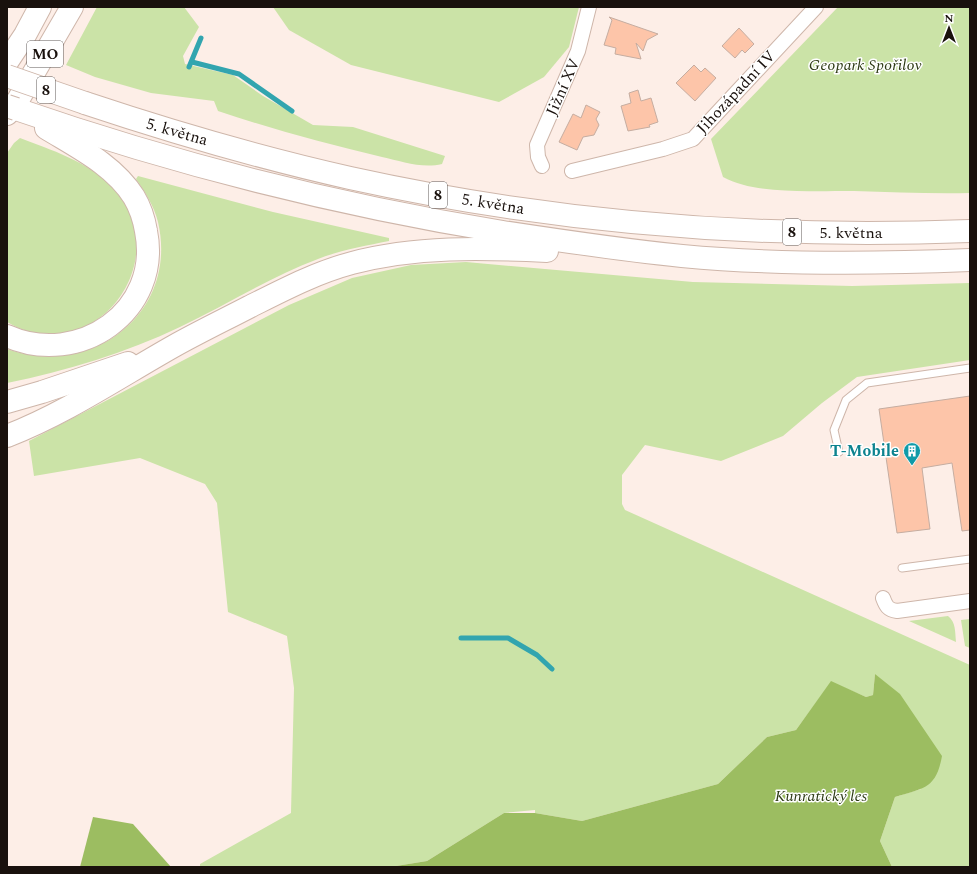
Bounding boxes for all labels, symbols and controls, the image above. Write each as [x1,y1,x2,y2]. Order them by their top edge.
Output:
north arrow [929,8,969,48]
text: N [945,10,954,27]
road number: MO [27,41,63,67]
street label: Jihozápadní IV [691,45,781,139]
park label: Geopark Spořilov [809,53,922,77]
street label: Jižní XV [540,54,586,119]
road number: 8 [37,77,55,103]
street label: 5. května [143,112,211,152]
road number: 8 [429,182,447,208]
street label: 5. května [460,187,526,221]
road number: 8 [783,219,801,245]
street label: 5. května [819,221,883,245]
place label: T-Mobile [830,439,899,463]
building icon: T-Mobile [902,441,922,466]
park label: Kunratický les [775,784,868,808]

